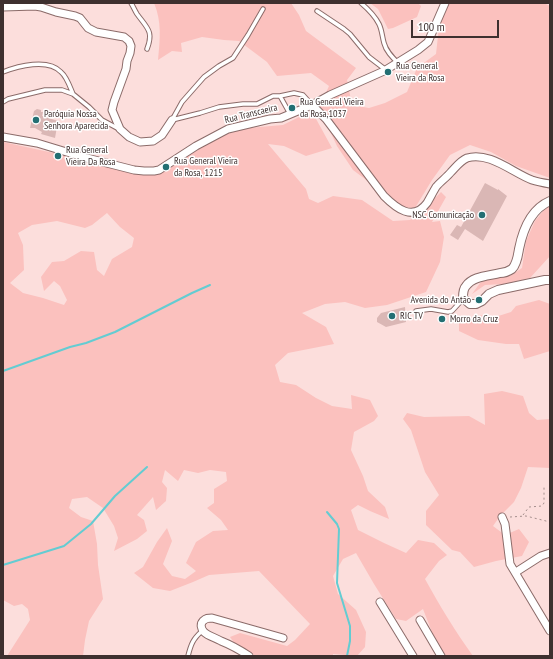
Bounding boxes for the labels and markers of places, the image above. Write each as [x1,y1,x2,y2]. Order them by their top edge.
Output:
place label: Rua General Vieira da Rosa [396,60,445,84]
marker: Rua General Vieira da Rosa [383,67,393,77]
place label: Rua General Vieira da Rosa,1037 [300,96,364,120]
marker: Rua General Vieira da Rosa,1037 [287,103,297,113]
place label: Paróquia Nossa Senhora Aparecida [44,108,108,132]
marker: Paróquia Nossa Senhora Aparecida [31,115,41,125]
place label: Rua General Vieira Da Rosa [66,144,115,168]
marker: Rua General Vieira Da Rosa [53,151,63,161]
place label: Rua General Vieira da Rosa, 1215 [174,155,238,178]
marker: Rua General Vieira da Rosa, 1215 [161,162,171,172]
place label: NSC Comunicação [412,209,474,221]
marker: NSC Comunicação [477,210,487,220]
place label: Avenida do Antão [411,294,471,306]
marker: Avenida do Antão [474,295,484,305]
place label: RIC TV [400,310,423,322]
marker: RIC TV [387,311,397,321]
place label: Morro da Cruz [450,313,498,325]
marker: Morro da Cruz [437,314,447,324]

